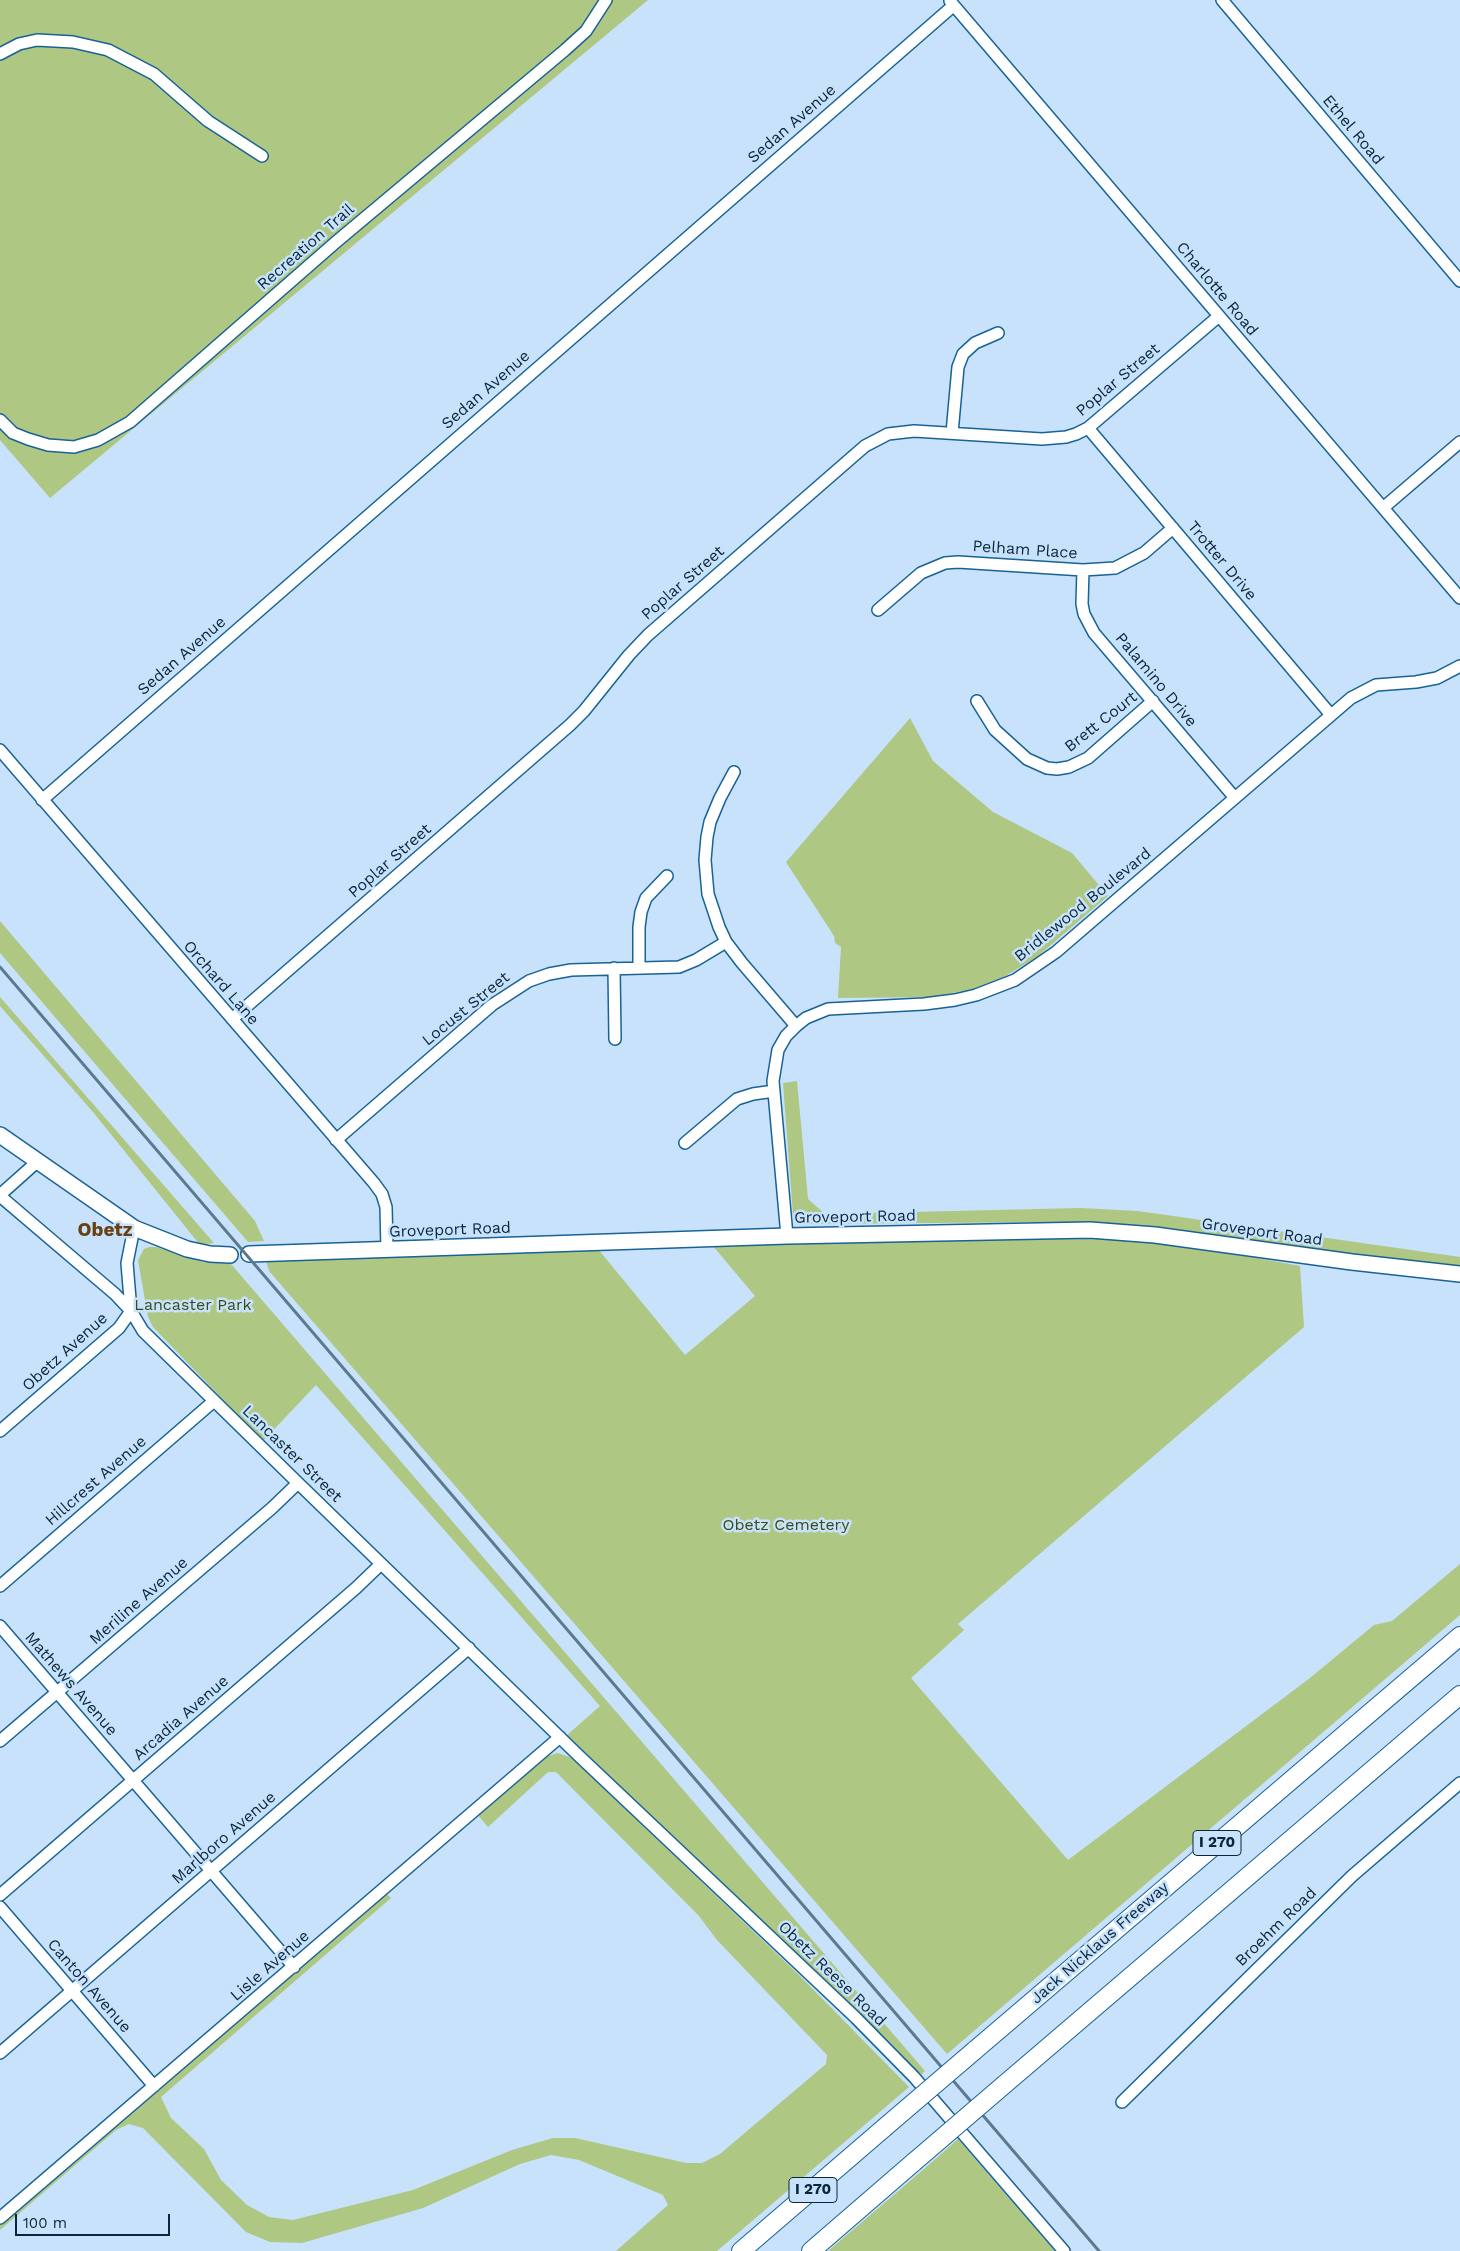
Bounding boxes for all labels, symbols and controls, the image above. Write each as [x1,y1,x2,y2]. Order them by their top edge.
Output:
street label: Sedan Avenue [744,80,840,168]
street label: Ethel Road [1318,91,1388,169]
street label: Recreation Trail [254,200,358,294]
street label: Charlotte Road [1172,238,1262,340]
street label: Poplar Street [1072,339,1164,421]
street label: Sedan Avenue [438,346,534,434]
street label: Trotter Drive [1183,517,1261,605]
street label: Pelham Place [972,537,1078,563]
street label: Poplar Street [638,542,728,624]
street label: Sedan Avenue [134,612,230,700]
street label: Palamino Drive [1111,629,1201,731]
street label: Brett Court [1061,688,1141,756]
street label: Poplar Street [345,820,435,902]
street label: Bridlewood Boulevard [1011,844,1155,966]
street label: Orchard Lane [179,937,263,1029]
street label: Locust Street [419,968,513,1050]
street label: Groveport Road [794,1206,916,1228]
street label: Groveport Road [1200,1214,1324,1250]
street label: Groveport Road [389,1218,511,1242]
district label: Obetz [78,1219,132,1241]
park label: Lancaster Park [134,1295,252,1315]
street label: Obetz Avenue [18,1309,112,1395]
street label: Lancaster Street [238,1402,346,1506]
street label: Hillcrest Avenue [42,1432,150,1530]
park label: Obetz Cemetery [723,1515,849,1535]
street label: Meriline Avenue [86,1553,192,1649]
street label: Mathews Avenue [21,1628,121,1740]
street label: Arcadia Avenue [129,1671,233,1765]
street label: Marlboro Avenue [168,1788,280,1888]
road number: I 270 [1193,1830,1241,1856]
street label: Jack Nicklaus Freeway [1027,1878,1173,2008]
street label: Broehm Road [1231,1884,1321,1970]
street label: Obetz Reese Road [774,1918,890,2030]
street label: Lisle Avenue [227,1926,313,2006]
street label: Canton Avenue [43,1935,135,2037]
road number: I 270 [789,2178,837,2202]
scale bar [18,2204,172,2236]
text: 100 m [23,2214,67,2232]

